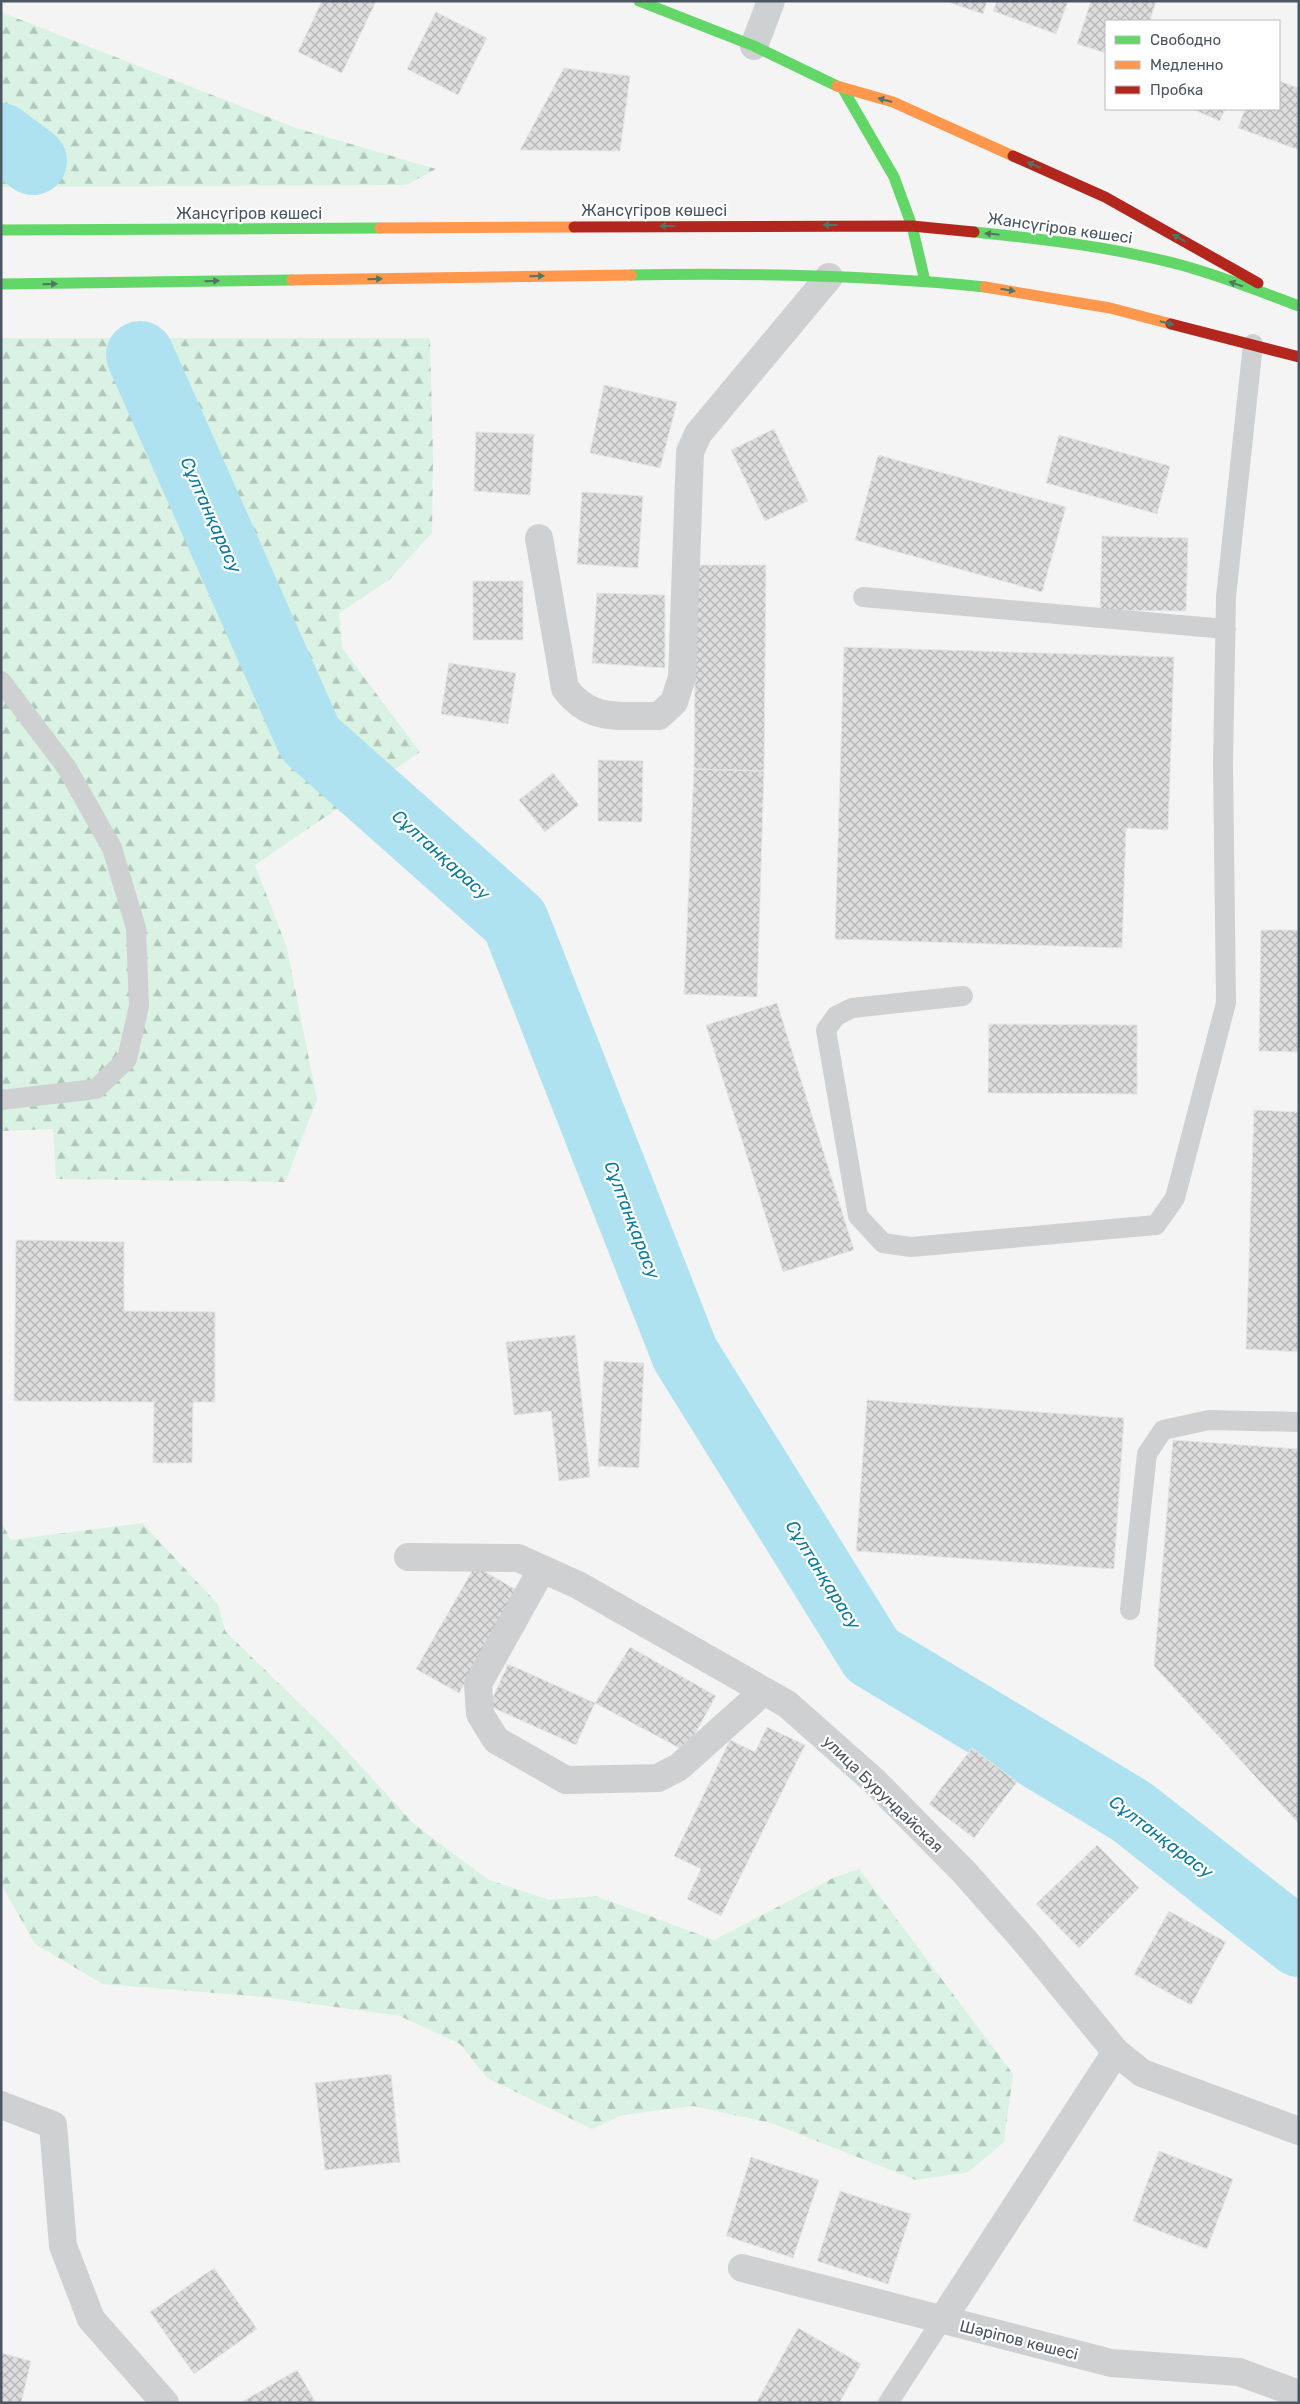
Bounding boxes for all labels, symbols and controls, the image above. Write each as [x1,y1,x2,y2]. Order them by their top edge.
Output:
legend [1105,20,1280,110]
text: Свободно [1150,31,1221,49]
text: Медленно [1150,56,1223,74]
text: Пробка [1150,81,1203,99]
one-way arrow [878,96,893,104]
one-way arrow [1027,161,1041,169]
street label: Жансүгіров көшесі [581,201,727,220]
street label: Жансүгіров көшесі [176,204,322,223]
street label: Жансүгіров көшесі [986,208,1134,248]
one-way arrow [822,221,838,229]
one-way arrow [659,222,675,230]
one-way arrow [984,230,1000,238]
one-way arrow [1172,234,1186,243]
one-way arrow [530,272,546,280]
one-way arrow [367,275,383,283]
one-way arrow [205,277,221,285]
one-way arrow [42,279,58,287]
one-way arrow [1228,280,1243,288]
one-way arrow [1000,287,1016,295]
one-way arrow [1160,319,1175,327]
water label: Сұлтанқарасу [176,454,247,577]
water label: Сұлтанқарасу [387,805,495,906]
water label: Сұлтанқарасу [599,1158,665,1283]
water label: Сұлтанқарасу [781,1516,866,1635]
street label: улица Бурундайская [819,1732,947,1856]
water label: Сұлтанқарасу [1105,1791,1218,1884]
street label: Шәріпов көшесі [958,2316,1080,2364]

